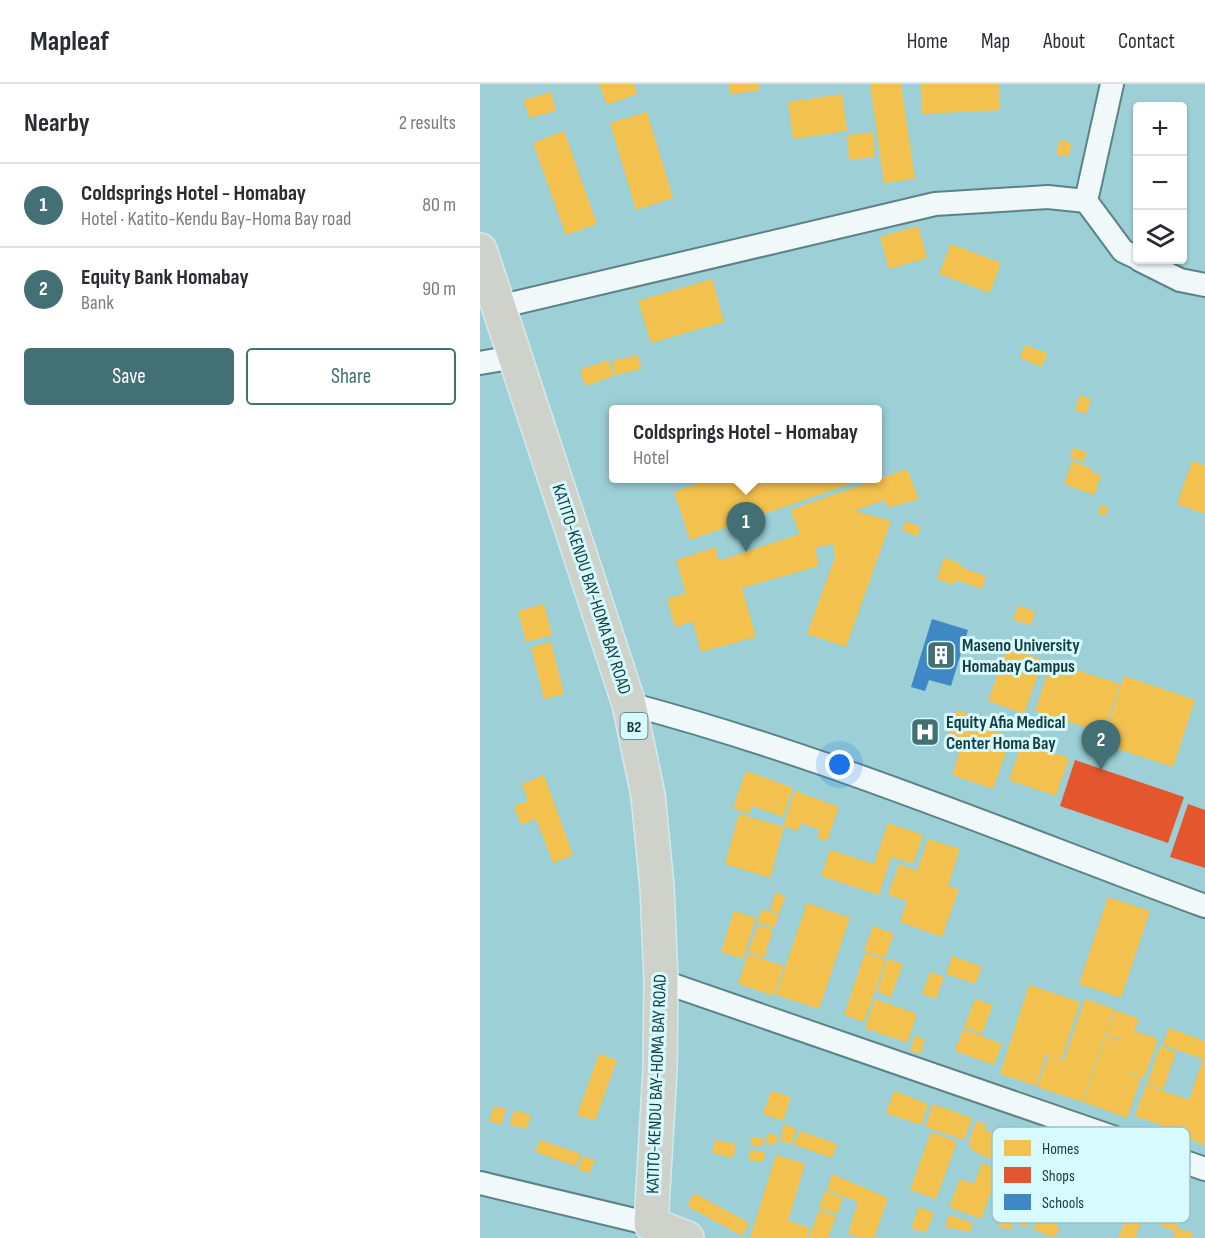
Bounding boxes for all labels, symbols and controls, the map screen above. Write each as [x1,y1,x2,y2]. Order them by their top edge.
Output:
text: Mapleaf [30,25,109,58]
text: Home [907,29,948,54]
text: Map [981,29,1010,54]
text: About [1043,29,1085,54]
text: Contact [1118,29,1175,54]
map controls [1133,102,1187,264]
button: + [1133,102,1187,156]
text: Nearby [24,108,90,139]
text: 2 results [399,111,456,135]
button: − [1133,156,1187,210]
text: Coldsprings Hotel - Homabay [81,180,306,207]
text: 1 [40,193,47,217]
text: 80 m [422,193,456,217]
text: Hotel · Katito-Kendu Bay-Homa Bay road [81,207,351,231]
button: layers [1133,210,1187,264]
text: Equity Bank Homabay [81,264,249,291]
text: 2 [39,277,48,301]
text: 90 m [422,277,456,301]
text: Bank [81,291,114,315]
button: Save [24,348,234,405]
button: Share [246,348,456,405]
popup [609,405,882,483]
text: Coldsprings Hotel - Homabay [633,419,858,446]
text: Hotel [633,446,669,470]
street label: KATITO-KENDU BAY-HOMA BAY ROAD [548,481,635,697]
pin: 1 [726,502,766,552]
place label: Maseno University Homabay Campus [962,635,1080,677]
building icon: Maseno University Homabay Campus [925,639,957,671]
place label: Equity Afia Medical Center Homa Bay [946,712,1066,754]
road number: B2 [620,713,648,739]
hospital icon: Equity Afia Medical Center Homa Bay [909,716,941,748]
pin: 2 [1082,720,1120,770]
your location [825,750,854,779]
street label: KATITO-KENDU BAY-HOMA BAY ROAD [642,974,671,1194]
legend [992,1127,1190,1223]
text: Homes [1042,1140,1079,1159]
text: Shops [1042,1167,1075,1186]
text: Schools [1042,1194,1084,1213]

